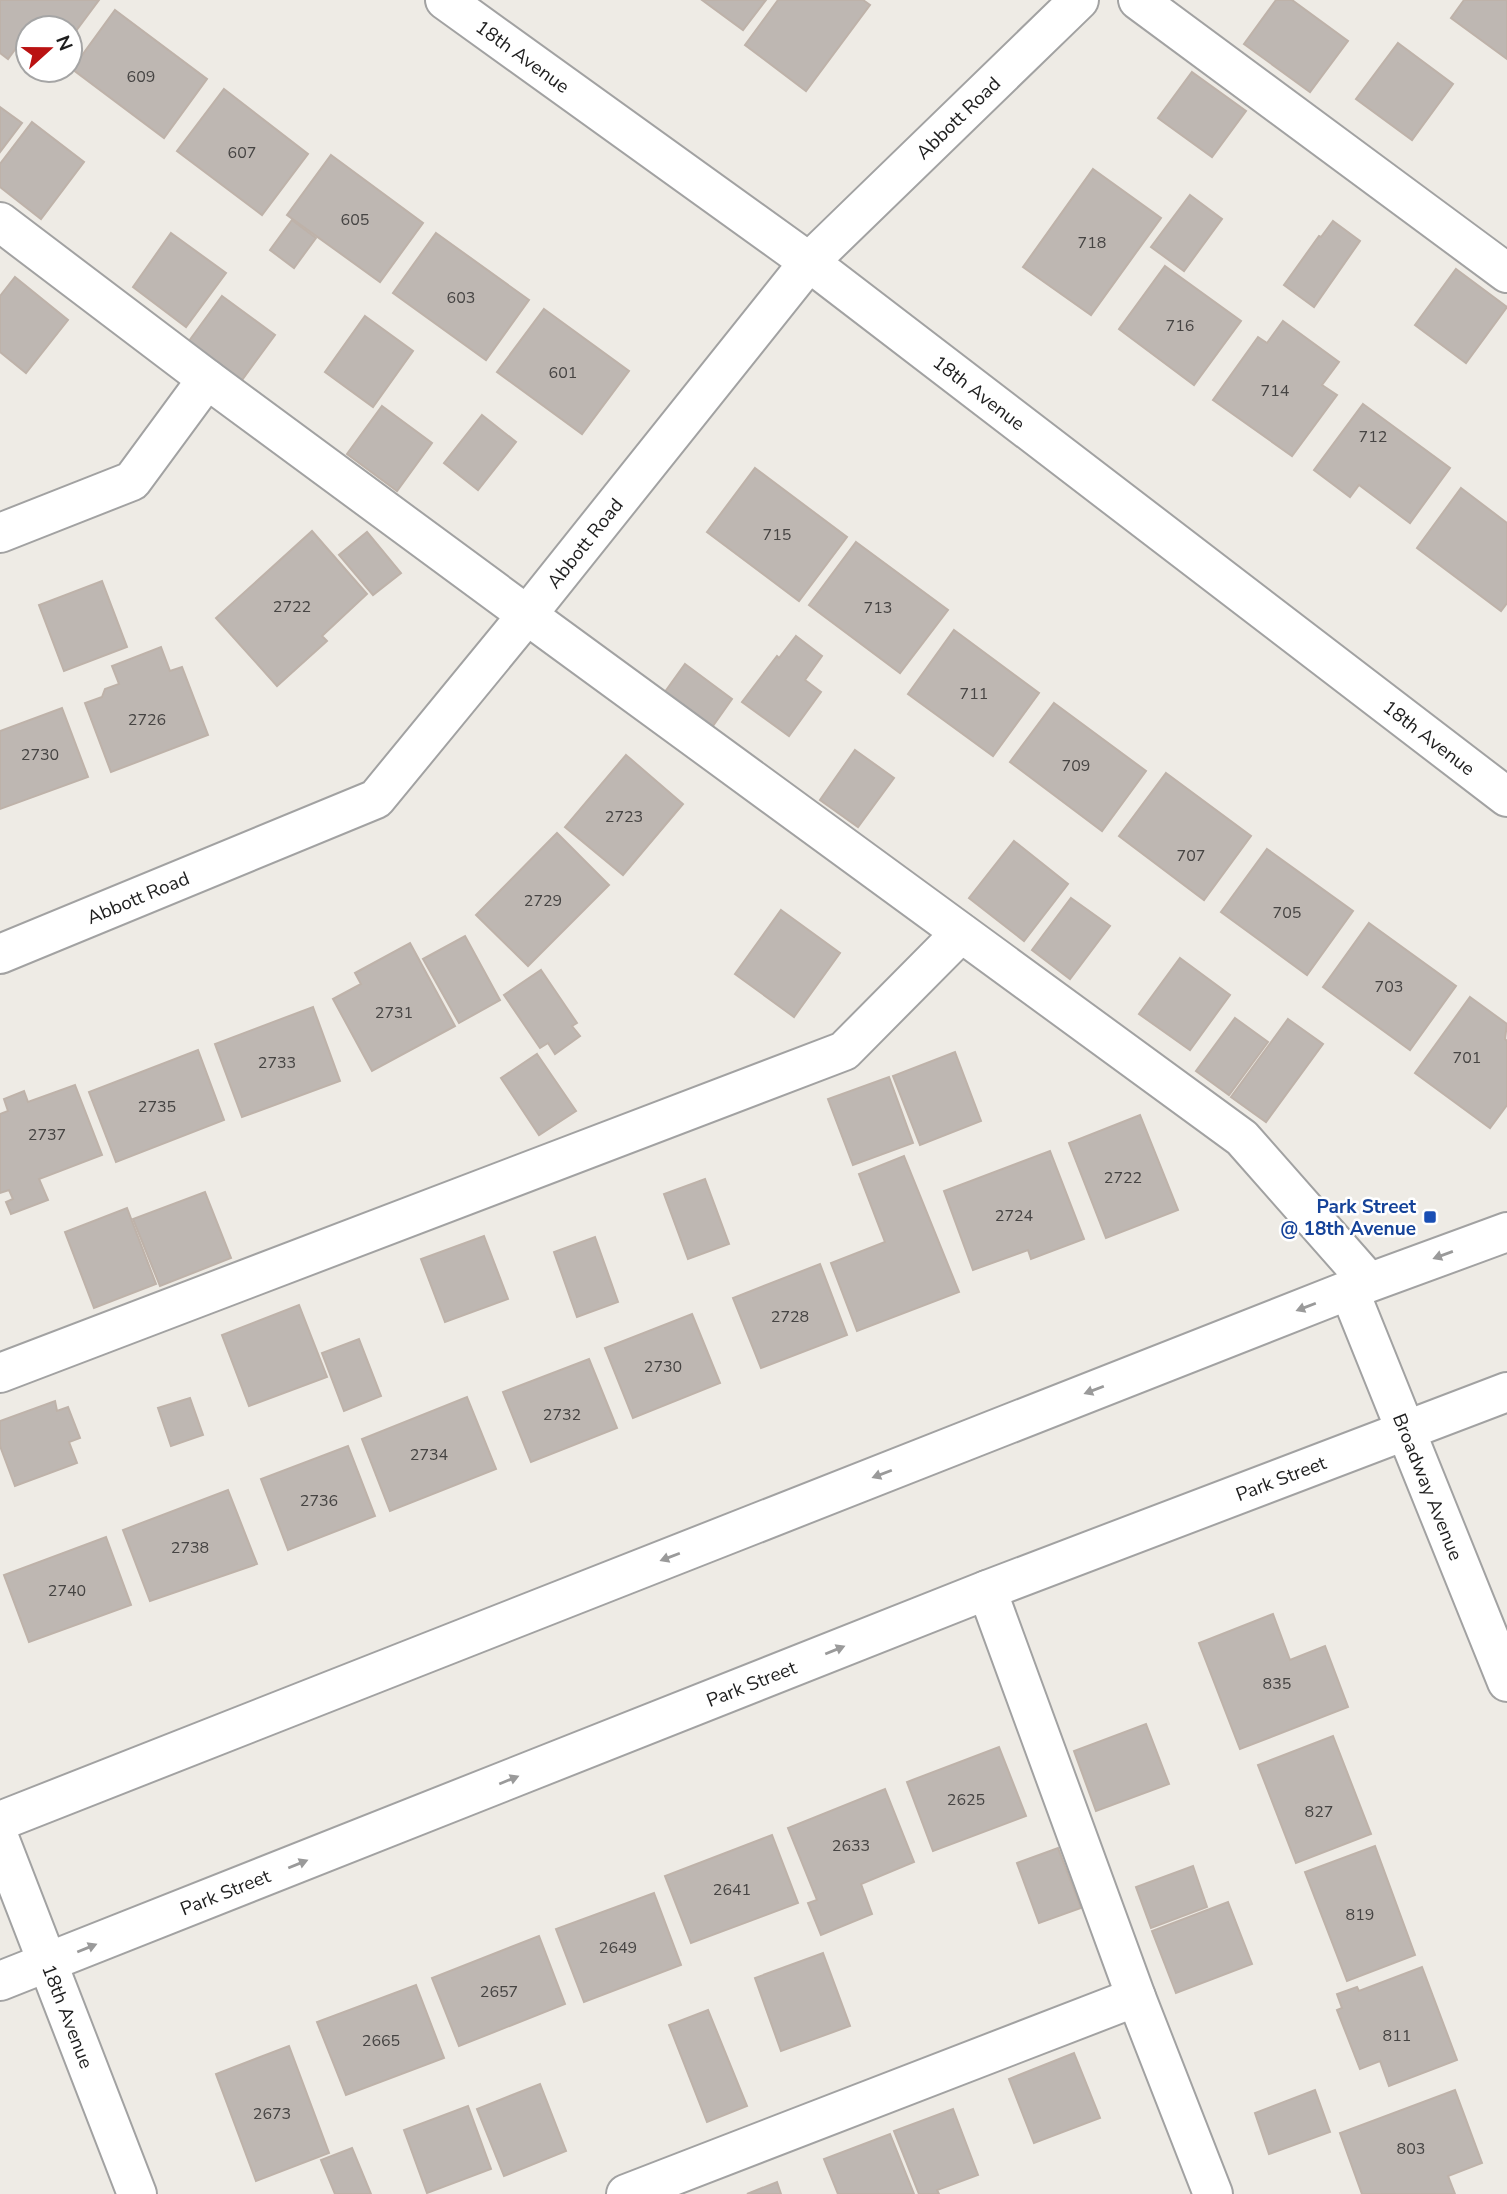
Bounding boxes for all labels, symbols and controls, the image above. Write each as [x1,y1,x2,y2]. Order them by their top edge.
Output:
north arrow [14,14,84,84]
street label: 18th Avenue [470,14,575,100]
text: N [49,32,79,55]
house number: 609 [127,66,155,88]
street label: Abbott Road [911,71,1007,165]
house number: 607 [228,142,256,164]
house number: 605 [341,209,369,231]
house number: 718 [1078,232,1106,254]
house number: 603 [447,287,475,309]
house number: 716 [1166,315,1194,337]
street label: 18th Avenue [927,350,1030,437]
house number: 601 [549,362,577,384]
house number: 714 [1261,380,1290,402]
house number: 712 [1359,426,1387,448]
street label: Abbott Road [541,493,629,594]
house number: 715 [763,524,791,546]
house number: 2722 [273,596,311,618]
house number: 713 [864,597,892,619]
house number: 711 [960,683,988,705]
street label: 18th Avenue [1377,694,1480,782]
house number: 2726 [128,709,166,731]
house number: 2730 [21,744,59,766]
house number: 709 [1062,755,1090,777]
house number: 2723 [605,806,643,828]
house number: 707 [1177,845,1205,867]
street label: Abbott Road [83,865,193,931]
house number: 2729 [524,890,562,912]
house number: 705 [1273,902,1301,924]
house number: 703 [1375,976,1403,998]
house number: 2731 [375,1002,413,1024]
house number: 701 [1453,1047,1481,1069]
house number: 2733 [258,1052,296,1074]
house number: 2735 [138,1096,176,1118]
house number: 2737 [28,1124,66,1146]
house number: 2722 [1104,1167,1142,1189]
place label: Park Street @ 18th Avenue [1280,1194,1417,1242]
house number: 2724 [995,1205,1034,1227]
marker: Park Street @ 18th Avenue [1422,1209,1438,1225]
one-way arrow [1432,1250,1453,1261]
one-way arrow [1295,1302,1316,1313]
house number: 2728 [771,1306,809,1328]
house number: 2730 [644,1356,682,1378]
one-way arrow [1083,1385,1104,1396]
house number: 2732 [543,1404,581,1426]
street label: Broadway Avenue [1386,1410,1469,1564]
house number: 2734 [410,1444,449,1466]
street label: Park Street [1232,1450,1330,1508]
one-way arrow [872,1468,893,1479]
house number: 2736 [300,1490,338,1512]
house number: 2738 [171,1537,209,1559]
one-way arrow [660,1551,681,1562]
house number: 2740 [48,1580,86,1602]
one-way arrow [824,1645,845,1656]
street label: Park Street [703,1655,801,1714]
house number: 835 [1263,1673,1291,1695]
one-way arrow [499,1774,520,1785]
house number: 2625 [947,1789,985,1811]
house number: 827 [1305,1801,1333,1823]
house number: 2633 [832,1835,870,1857]
one-way arrow [288,1858,309,1869]
street label: Park Street [177,1863,275,1922]
house number: 2641 [713,1879,751,1901]
house number: 819 [1346,1904,1374,1926]
house number: 2649 [599,1937,637,1959]
one-way arrow [76,1942,97,1953]
street label: 18th Avenue [35,1961,99,2073]
house number: 2657 [480,1981,518,2003]
house number: 811 [1383,2025,1411,2047]
house number: 2665 [362,2030,400,2052]
house number: 2673 [253,2103,291,2125]
house number: 803 [1397,2138,1425,2160]

